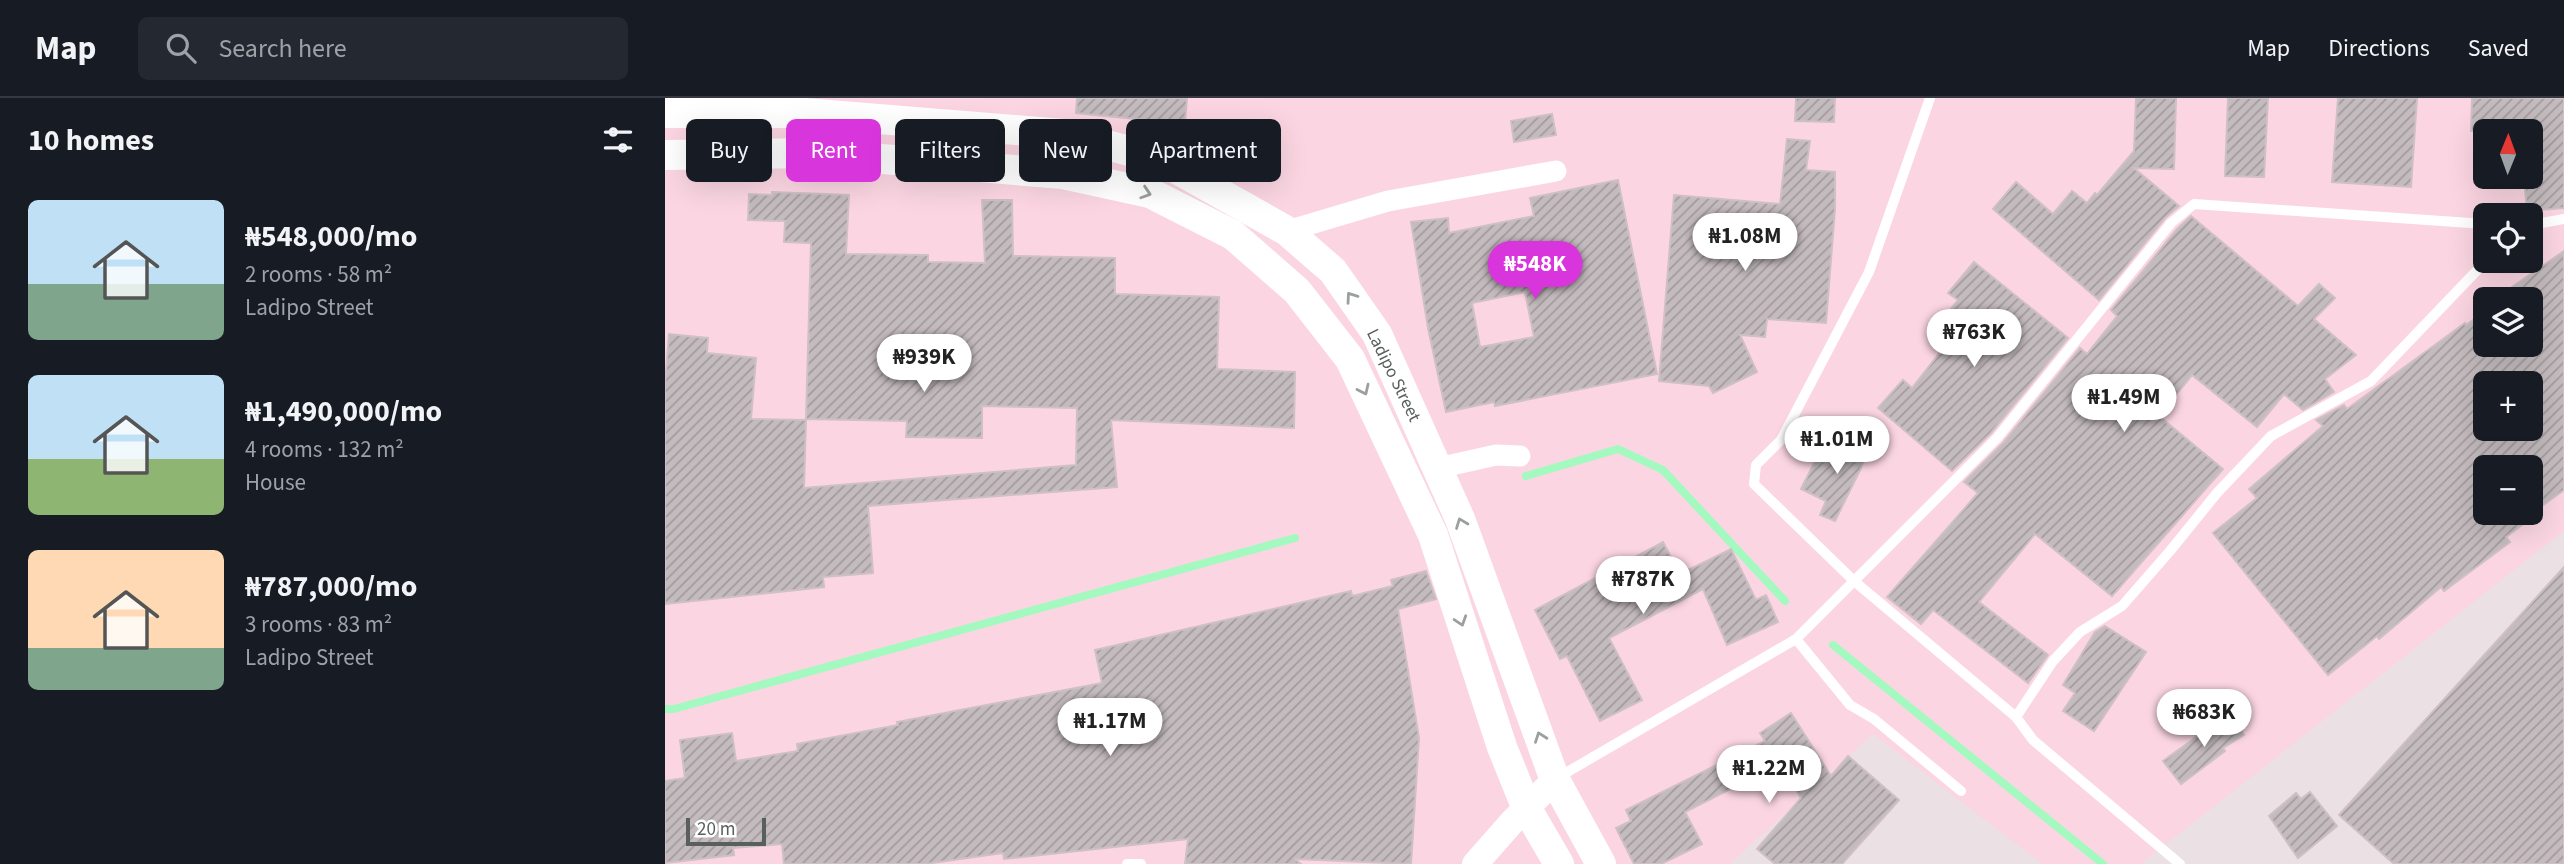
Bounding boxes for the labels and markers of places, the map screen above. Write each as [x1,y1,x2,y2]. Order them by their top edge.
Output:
pin: ₦1.08M [1688,214,1802,273]
pin: ₦548K [1486,242,1584,301]
pin: ₦763K [1925,310,2023,369]
pin: ₦939K [875,334,973,394]
pin: ₦1.49M [2067,374,2181,434]
pin: ₦1.01M [1780,416,1894,476]
pin: ₦787K [1594,556,1692,616]
pin: ₦683K [2155,690,2253,749]
pin: ₦1.17M [1053,698,1167,758]
pin: ₦1.22M [1712,746,1826,805]

